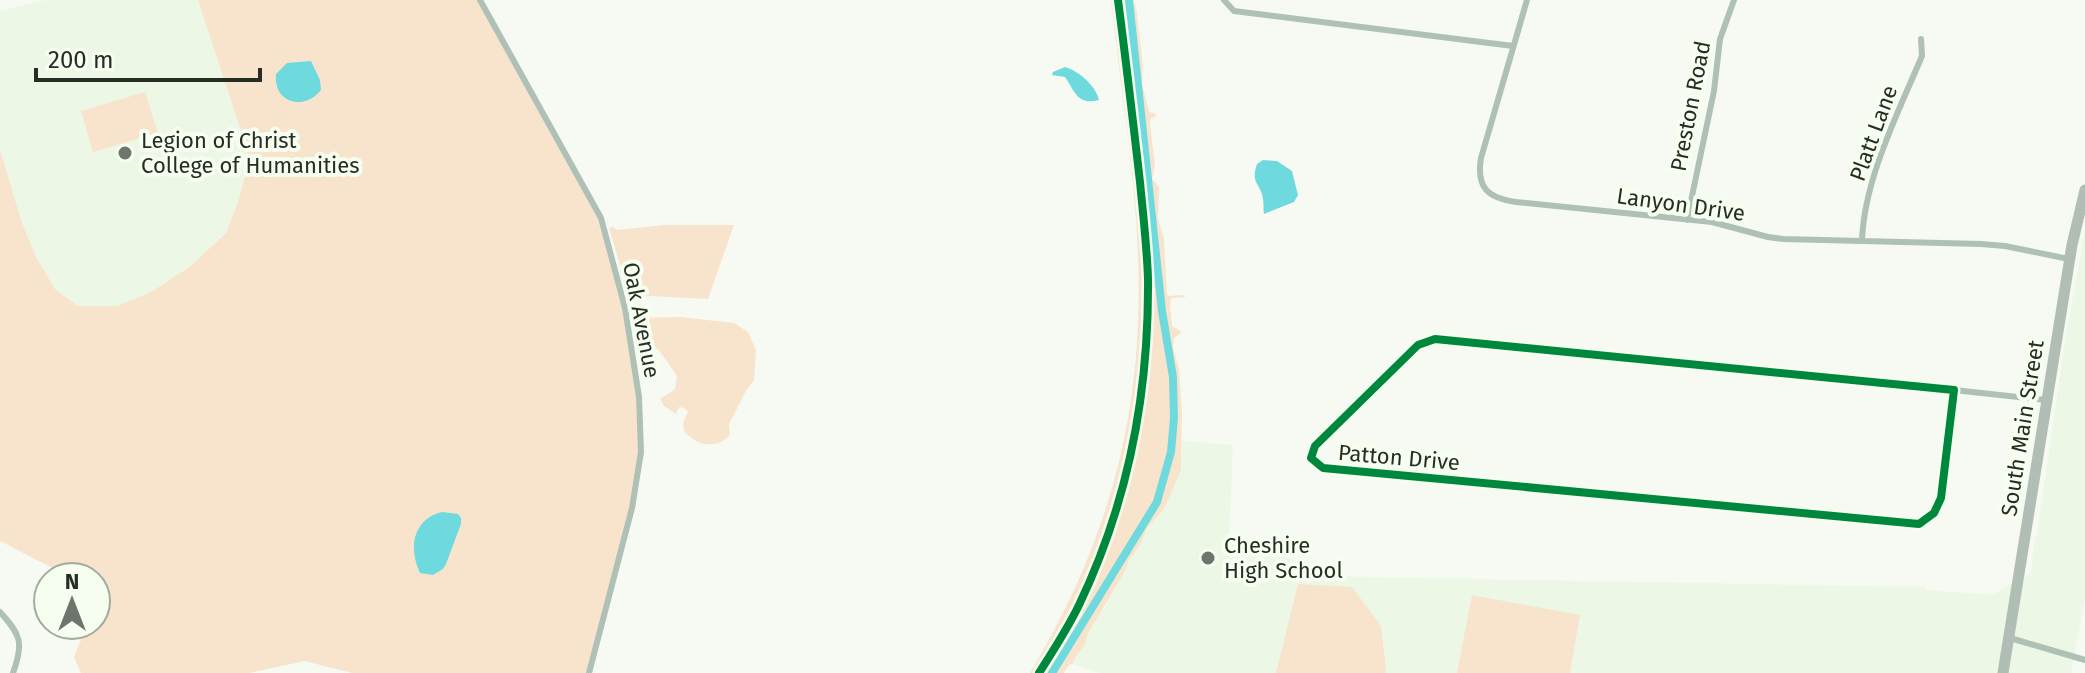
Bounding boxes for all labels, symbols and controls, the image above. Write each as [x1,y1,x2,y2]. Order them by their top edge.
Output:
scale bar [36,32,260,82]
street label: Preston Road [1665,39,1716,174]
text: 200 m [48,46,114,74]
street label: Platt Lane [1844,81,1903,185]
place label: Legion of Christ College of Humanities [141,127,360,179]
marker: Legion of Christ College of Humanities [116,144,134,162]
street label: Lanyon Drive [1615,182,1747,227]
street label: Oak Avenue [617,260,666,380]
street label: South Main Street [1995,338,2050,518]
street label: Patton Drive [1337,439,1461,476]
place label: Cheshire High School [1224,532,1343,584]
marker: Cheshire High School [1199,549,1217,567]
north arrow [32,561,112,641]
text: N [65,568,79,595]

